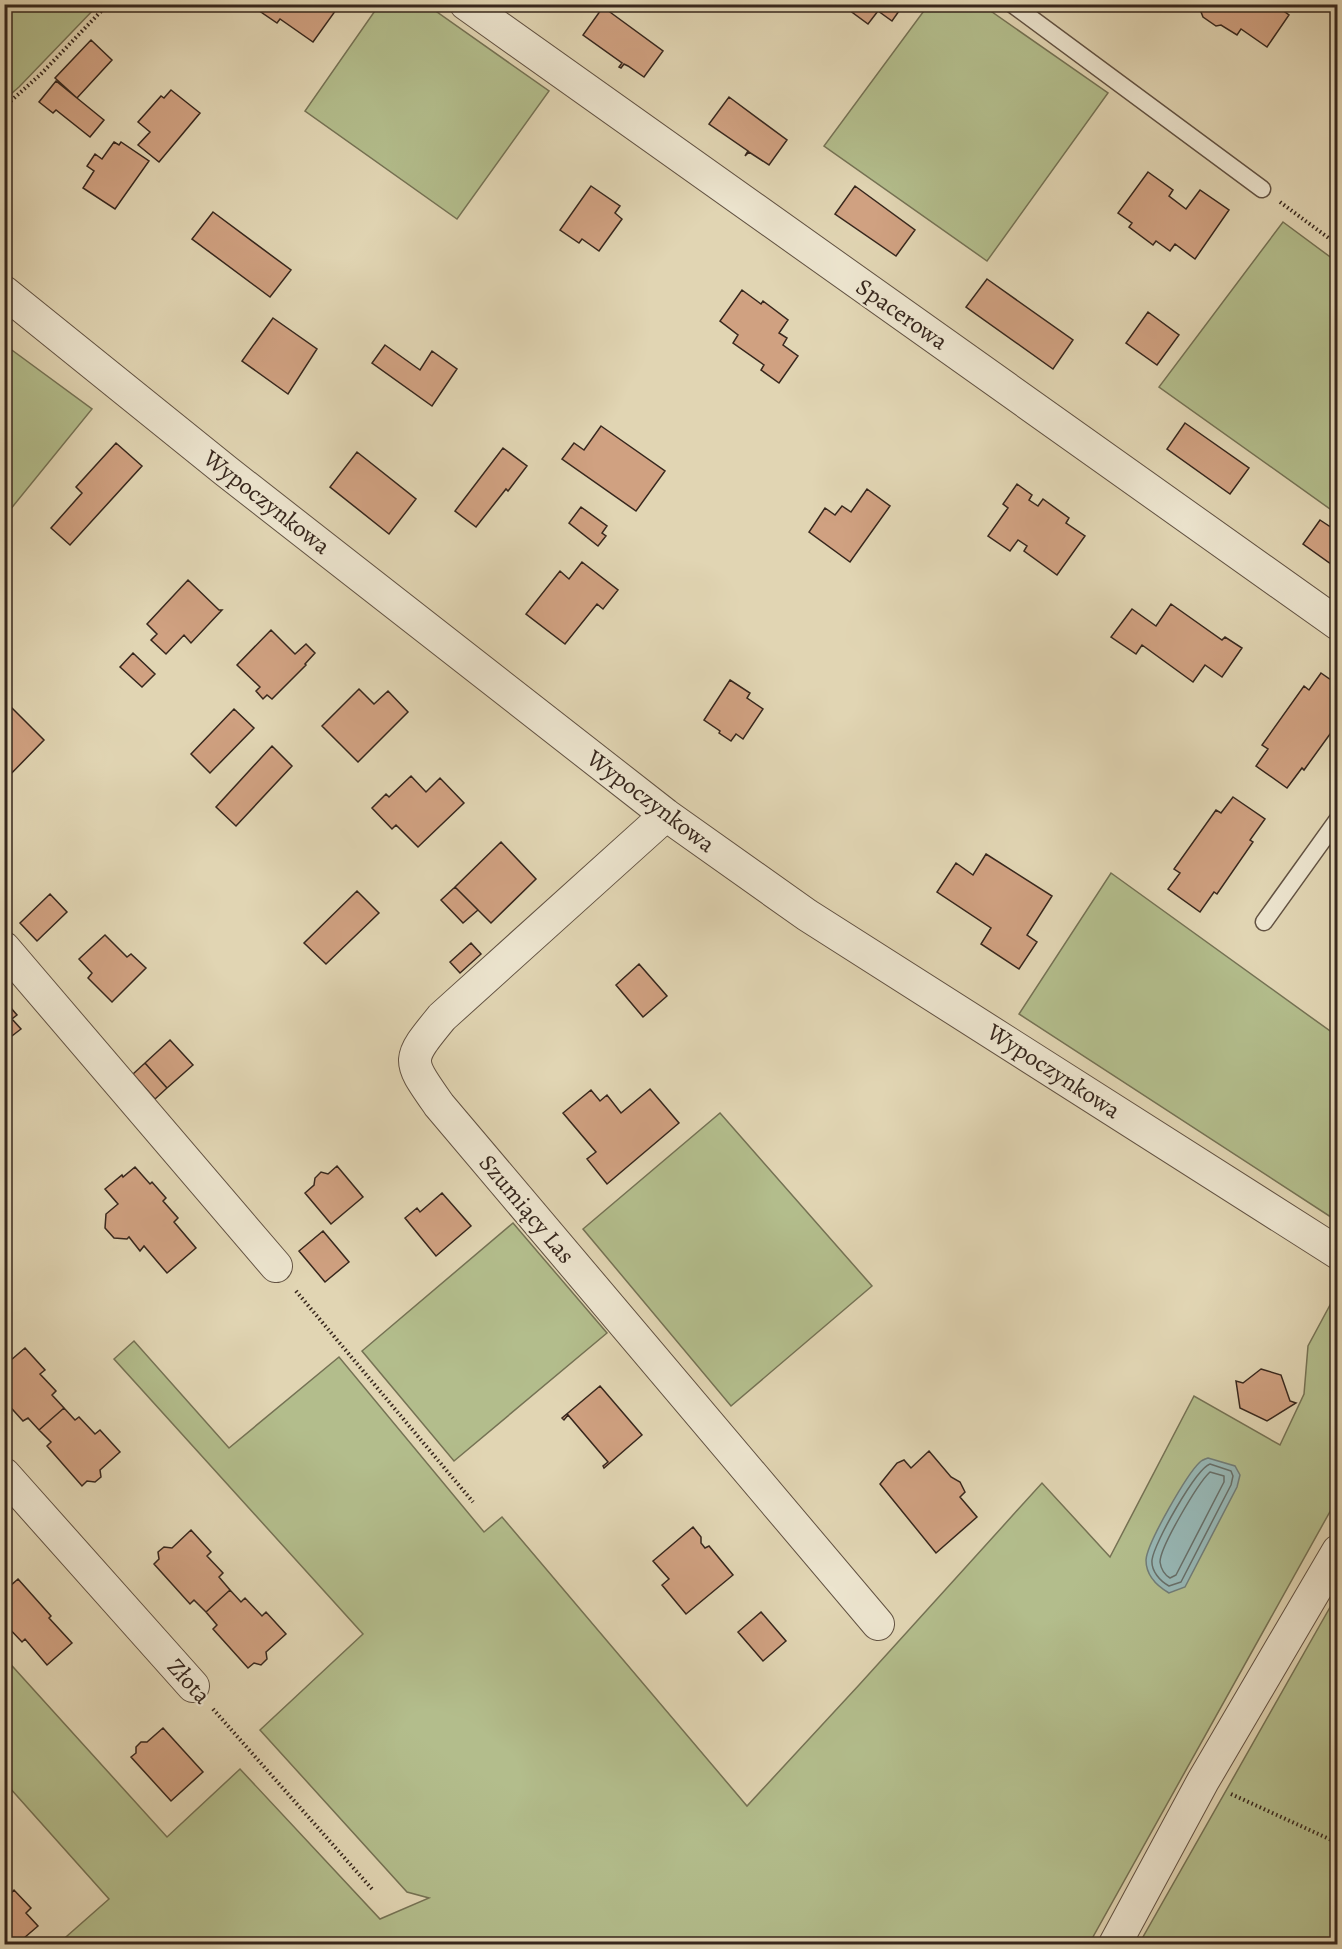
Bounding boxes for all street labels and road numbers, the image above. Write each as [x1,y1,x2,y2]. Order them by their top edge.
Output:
street label: Spacerowa [850,271,955,358]
street label: Wypoczynkowa [196,442,338,562]
street label: Wypoczynkowa [580,742,722,860]
street label: Wypoczynkowa [980,1015,1127,1126]
street label: Szumiący Las [472,1148,582,1270]
street label: Złota [160,1651,219,1711]

